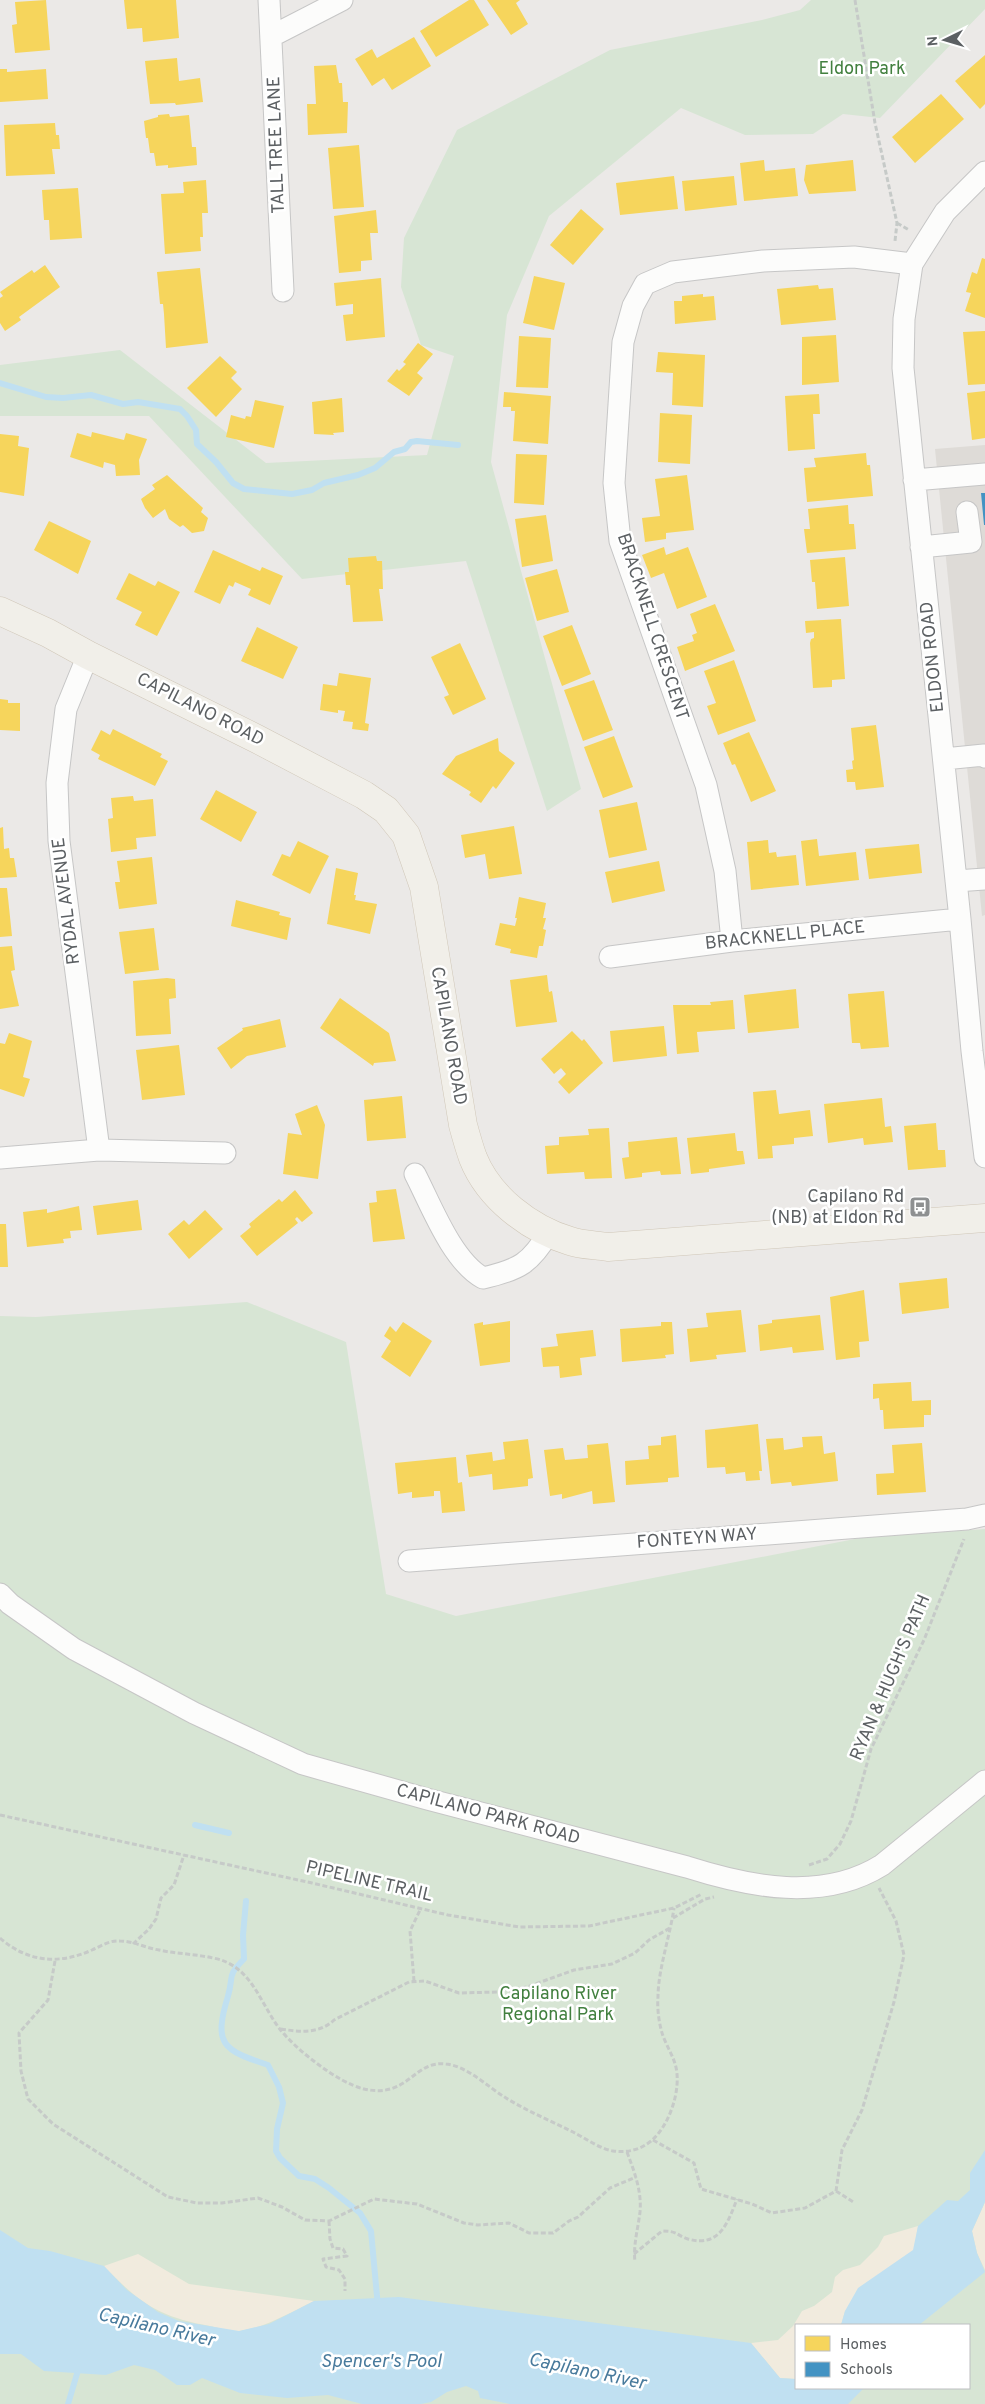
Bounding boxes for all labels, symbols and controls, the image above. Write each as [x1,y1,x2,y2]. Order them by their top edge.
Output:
north arrow [920,15,970,65]
text: N [925,35,942,47]
park label: Eldon Park [818,58,906,81]
street label: TALL TREE LANE [263,76,291,214]
street label: BRACKNELL CRESCENT [611,530,693,724]
street label: ELDON ROAD [916,600,950,714]
street label: CAPILANO ROAD [132,668,268,752]
street label: RYDAL AVENUE [48,836,86,966]
street label: BRACKNELL PLACE [704,916,866,956]
street label: CAPILANO ROAD [424,965,472,1107]
place label: Capilano Rd (NB) at Eldon Rd [771,1186,904,1230]
bus stop icon: Capilano Rd (NB) at Eldon Rd [908,1195,932,1219]
street label: FONTEYN WAY [636,1523,758,1555]
street label: RYAN & HUGH'S PATH [846,1591,936,1765]
street label: CAPILANO PARK ROAD [393,1779,583,1851]
street label: PIPELINE TRAIL [303,1856,435,1908]
park label: Capilano River Regional Park [499,1983,617,2027]
water label: Capilano River [95,2303,219,2354]
legend [795,2324,970,2389]
text: Homes [840,2336,887,2355]
water label: Capilano River [526,2348,650,2397]
water label: Spencer's Pool [321,2350,443,2374]
text: Schools [840,2361,893,2380]

